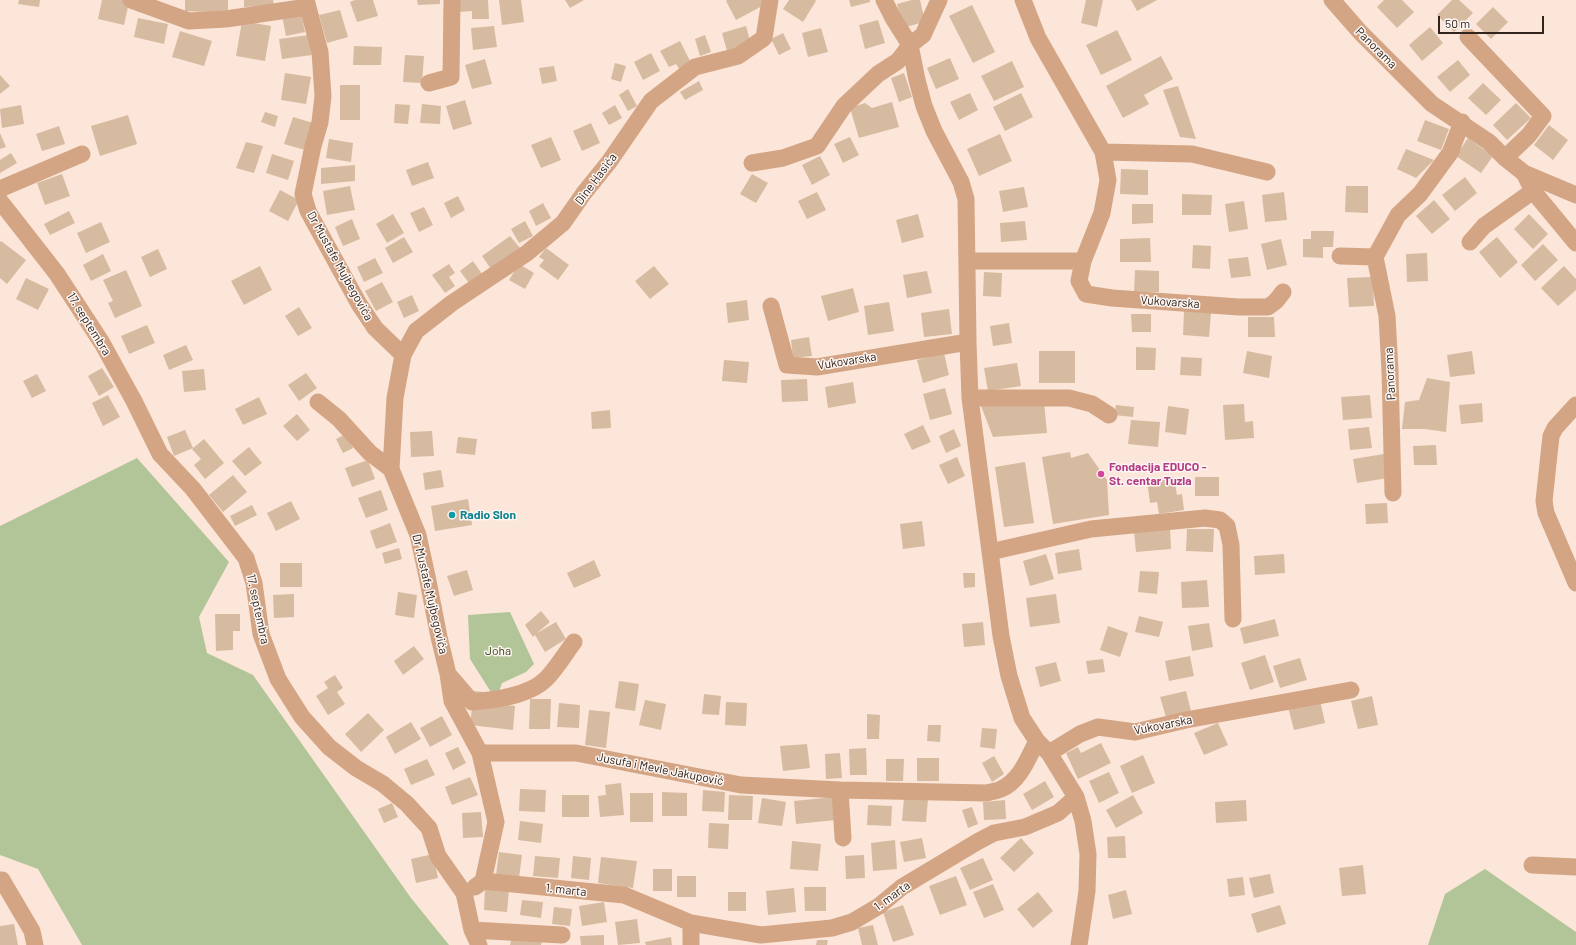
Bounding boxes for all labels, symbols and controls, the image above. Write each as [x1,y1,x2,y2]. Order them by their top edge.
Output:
scale bar [1440,8,1546,34]
text: 50 m [1445,16,1470,30]
street label: Panorama [1352,24,1400,72]
street label: Dine Hasića [572,150,620,208]
street label: Dr Mustafe Mujbegovića [304,209,376,323]
street label: 17. septembra [64,290,114,358]
street label: Vukovarska [1140,293,1200,311]
street label: Panorama [1381,347,1399,401]
street label: Vukovarska [817,349,877,373]
place label: Fondacija EDUCO - St. centar Tuzla [1109,460,1207,488]
marker: Fondacija EDUCO - St. centar Tuzla [1096,469,1106,479]
place label: Radio Slon [460,508,516,522]
marker: Radio Slon [447,510,457,520]
street label: Dr Mustafe Mujbegovića [409,533,451,655]
street label: 17. septembra [244,573,272,645]
park label: Joha [485,644,511,658]
street label: Vukovarska [1133,712,1193,738]
street label: Jusufa i Mevle Jakupović [595,750,725,788]
street label: 1. marta [871,878,913,914]
street label: 1. marta [545,881,587,899]

